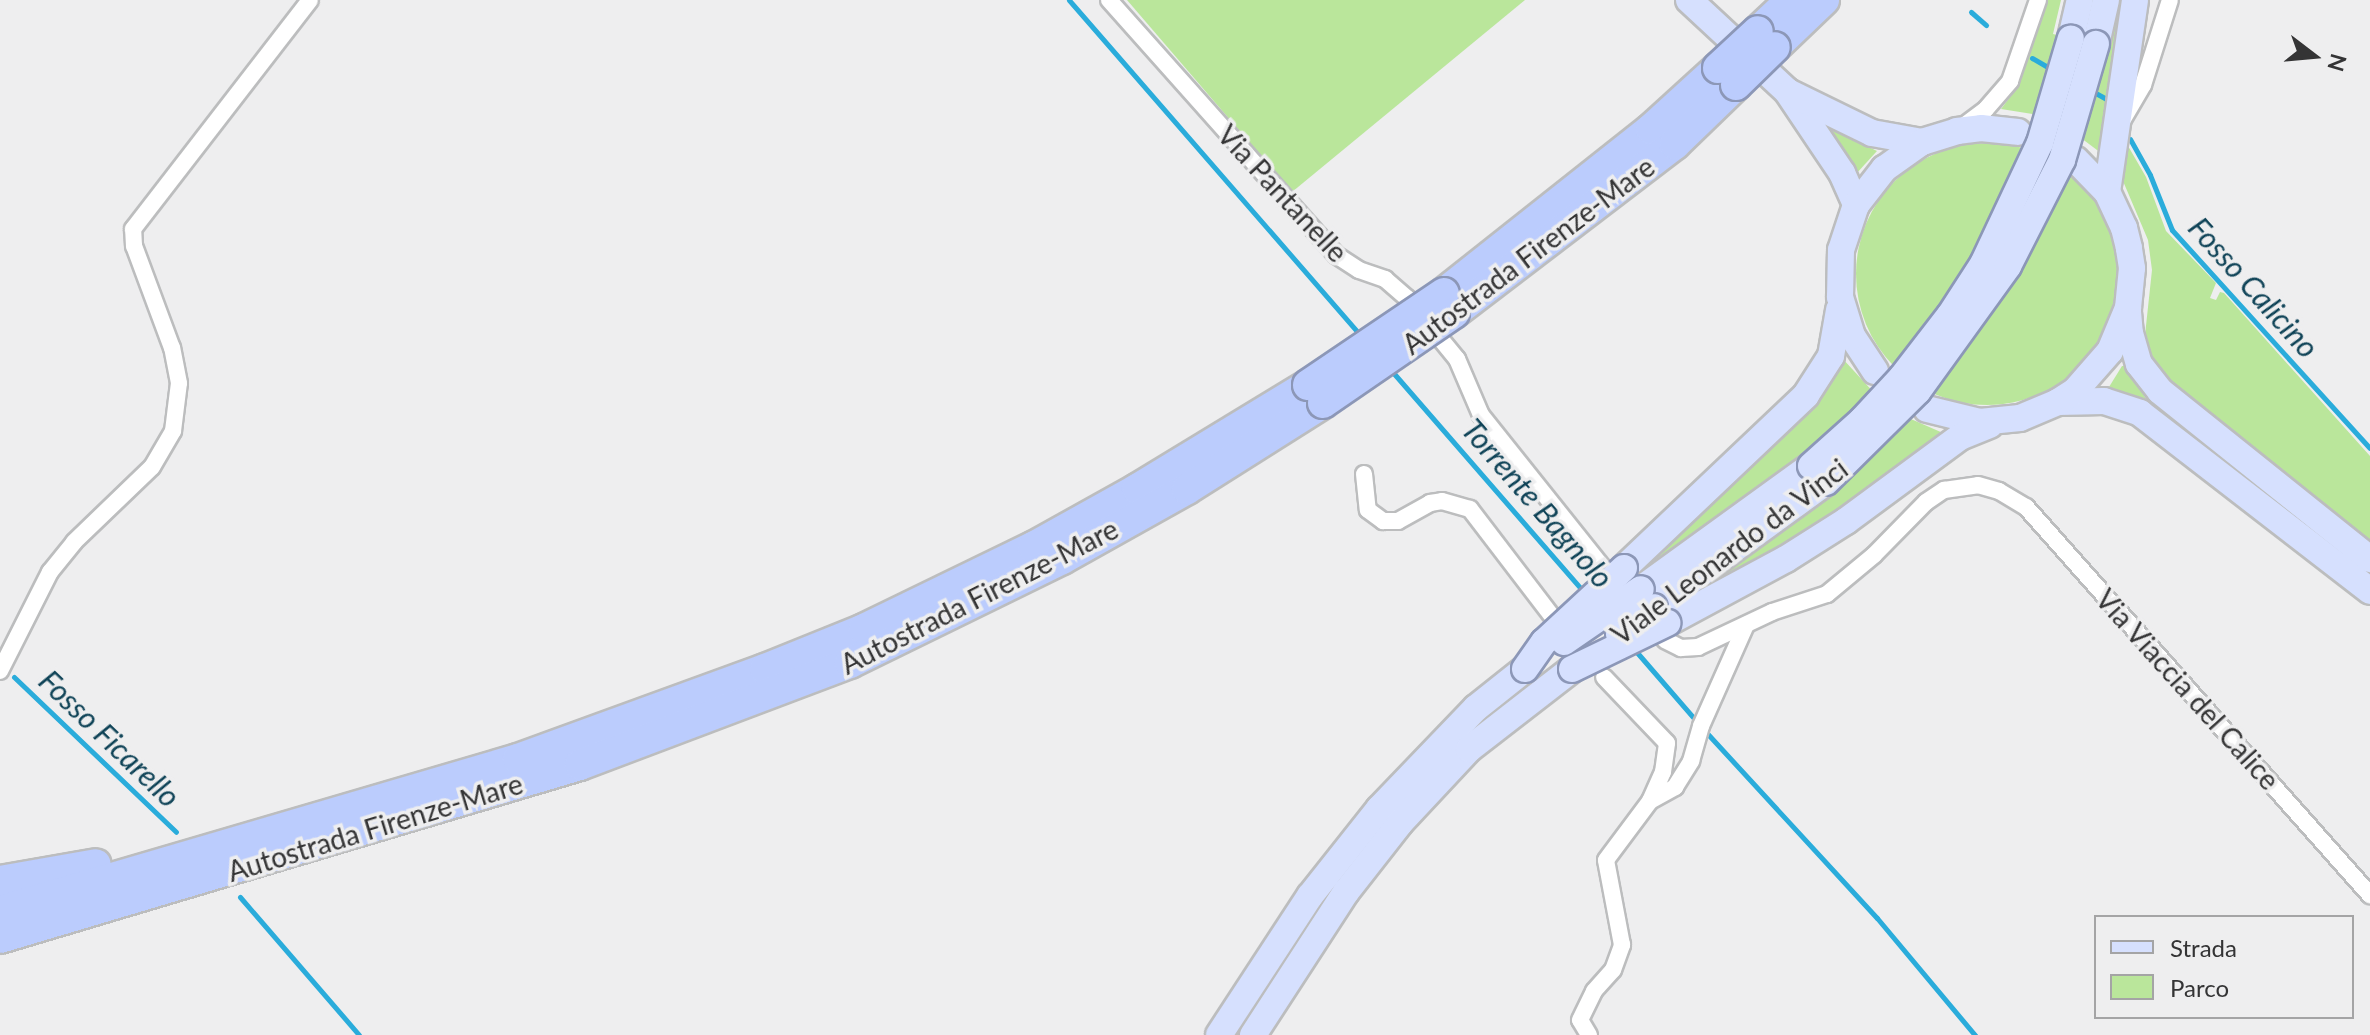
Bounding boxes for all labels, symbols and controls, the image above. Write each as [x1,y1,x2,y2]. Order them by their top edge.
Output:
north arrow [2274,16,2354,96]
text: N [2322,51,2353,75]
street label: Via Pantanelle [1211,118,1355,268]
street label: Autostrada Firenze-Mare [1395,149,1661,361]
water label: Fosso Calicino [2182,209,2326,365]
water label: Torrente Bagnolo [1455,411,1621,595]
street label: Viale Leonardo da Vinci [1604,451,1854,651]
street label: Autostrada Firenze-Mare [835,511,1123,681]
street label: Via Viaccia del Calice [2089,582,2287,796]
water label: Fosso Ficarello [32,662,188,814]
street label: Autostrada Firenze-Mare [223,766,527,888]
legend [2094,915,2354,1019]
text: Strada [2170,933,2237,962]
text: Parco [2170,973,2229,1002]

